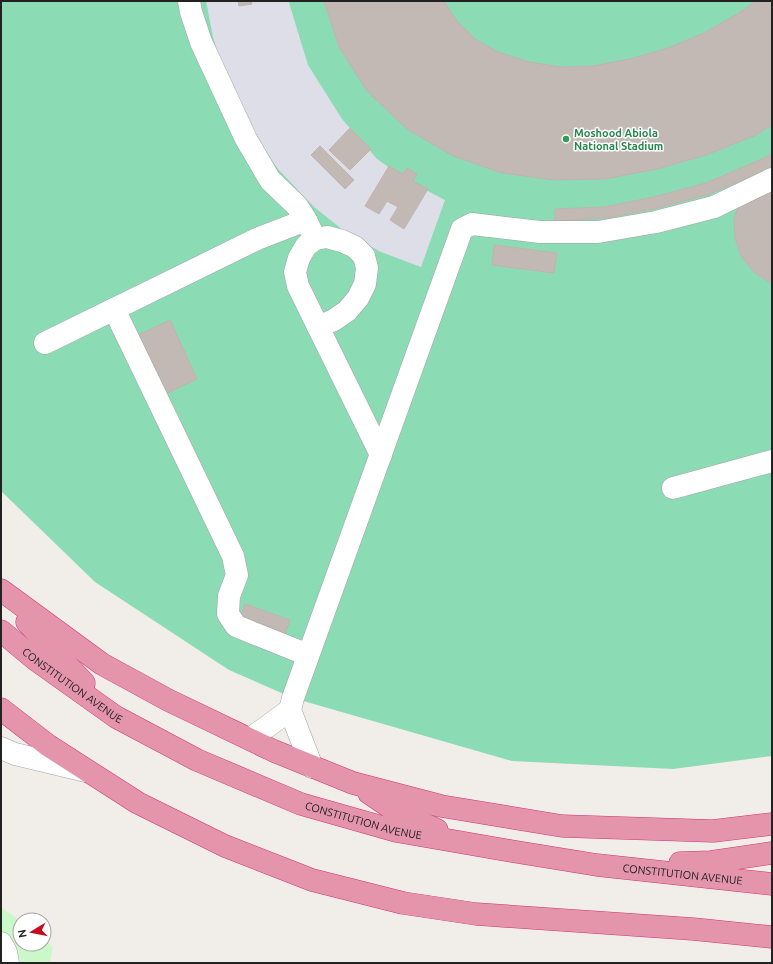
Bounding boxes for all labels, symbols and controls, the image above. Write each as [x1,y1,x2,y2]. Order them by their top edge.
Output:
place label: Moshood Abiola National Stadium [574,127,663,152]
marker: Moshood Abiola National Stadium [561,134,571,144]
street label: CONSTITUTION AVENUE [20,645,125,725]
street label: CONSTITUTION AVENUE [304,799,423,841]
street label: CONSTITUTION AVENUE [622,862,743,887]
north arrow [12,912,52,952]
text: N [16,929,29,939]

